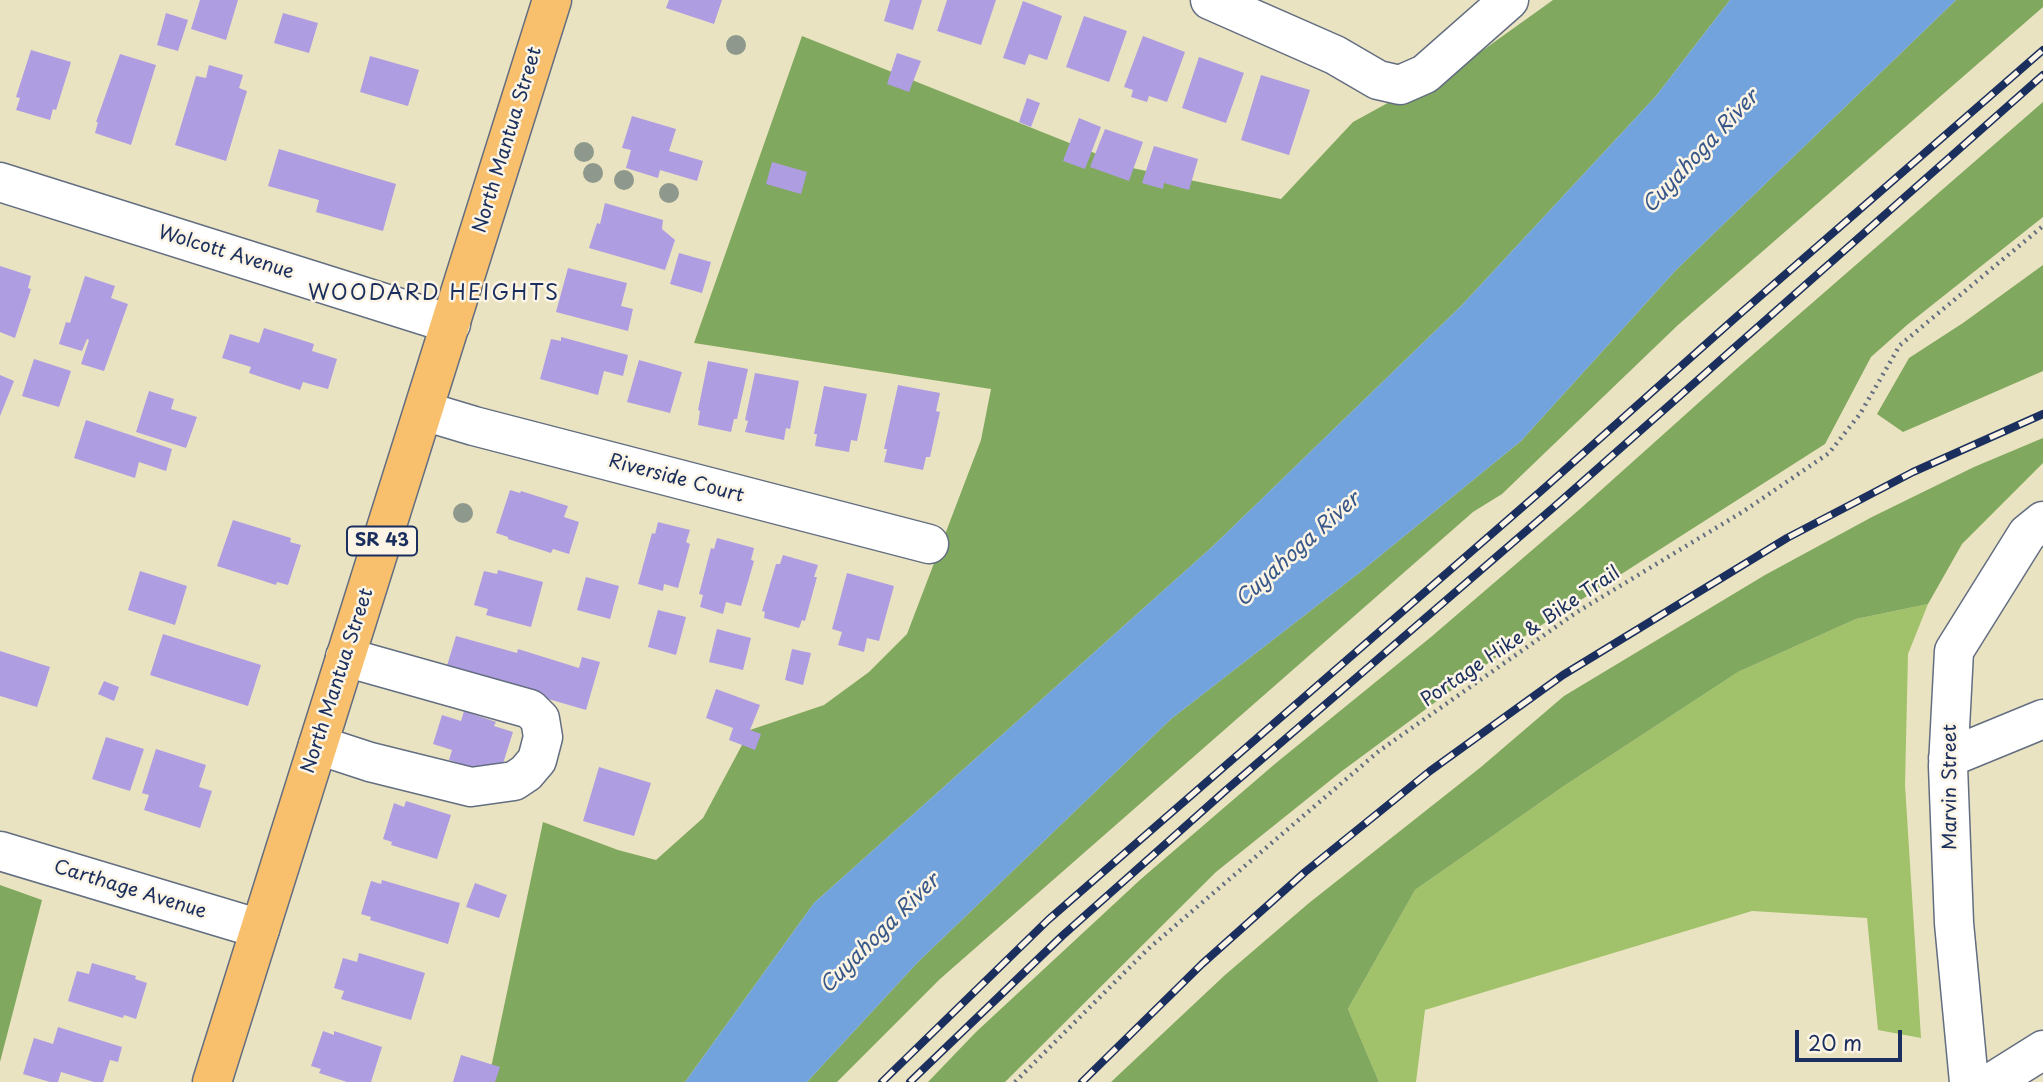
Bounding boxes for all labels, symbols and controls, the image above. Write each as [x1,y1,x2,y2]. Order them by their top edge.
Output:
street label: North Mantua Street [469,44,547,236]
water label: Cuyahoga River [1638,85,1764,219]
street label: Wolcott Avenue [155,222,297,284]
district label: WOODARD HEIGHTS [311,281,557,307]
street label: Riverside Court [606,450,746,508]
water label: Cuyahoga River [1231,488,1365,612]
road number: SR 43 [347,526,417,556]
street label: Portage Hike & Bike Trail [1417,562,1625,712]
street label: North Mantua Street [297,586,379,776]
street label: Marvin Street [1940,724,1962,850]
street label: Carthage Avenue [51,856,209,924]
water label: Cuyahoga River [815,869,945,999]
scale bar [1798,1016,1905,1060]
text: 20 m [1808,1026,1862,1058]

